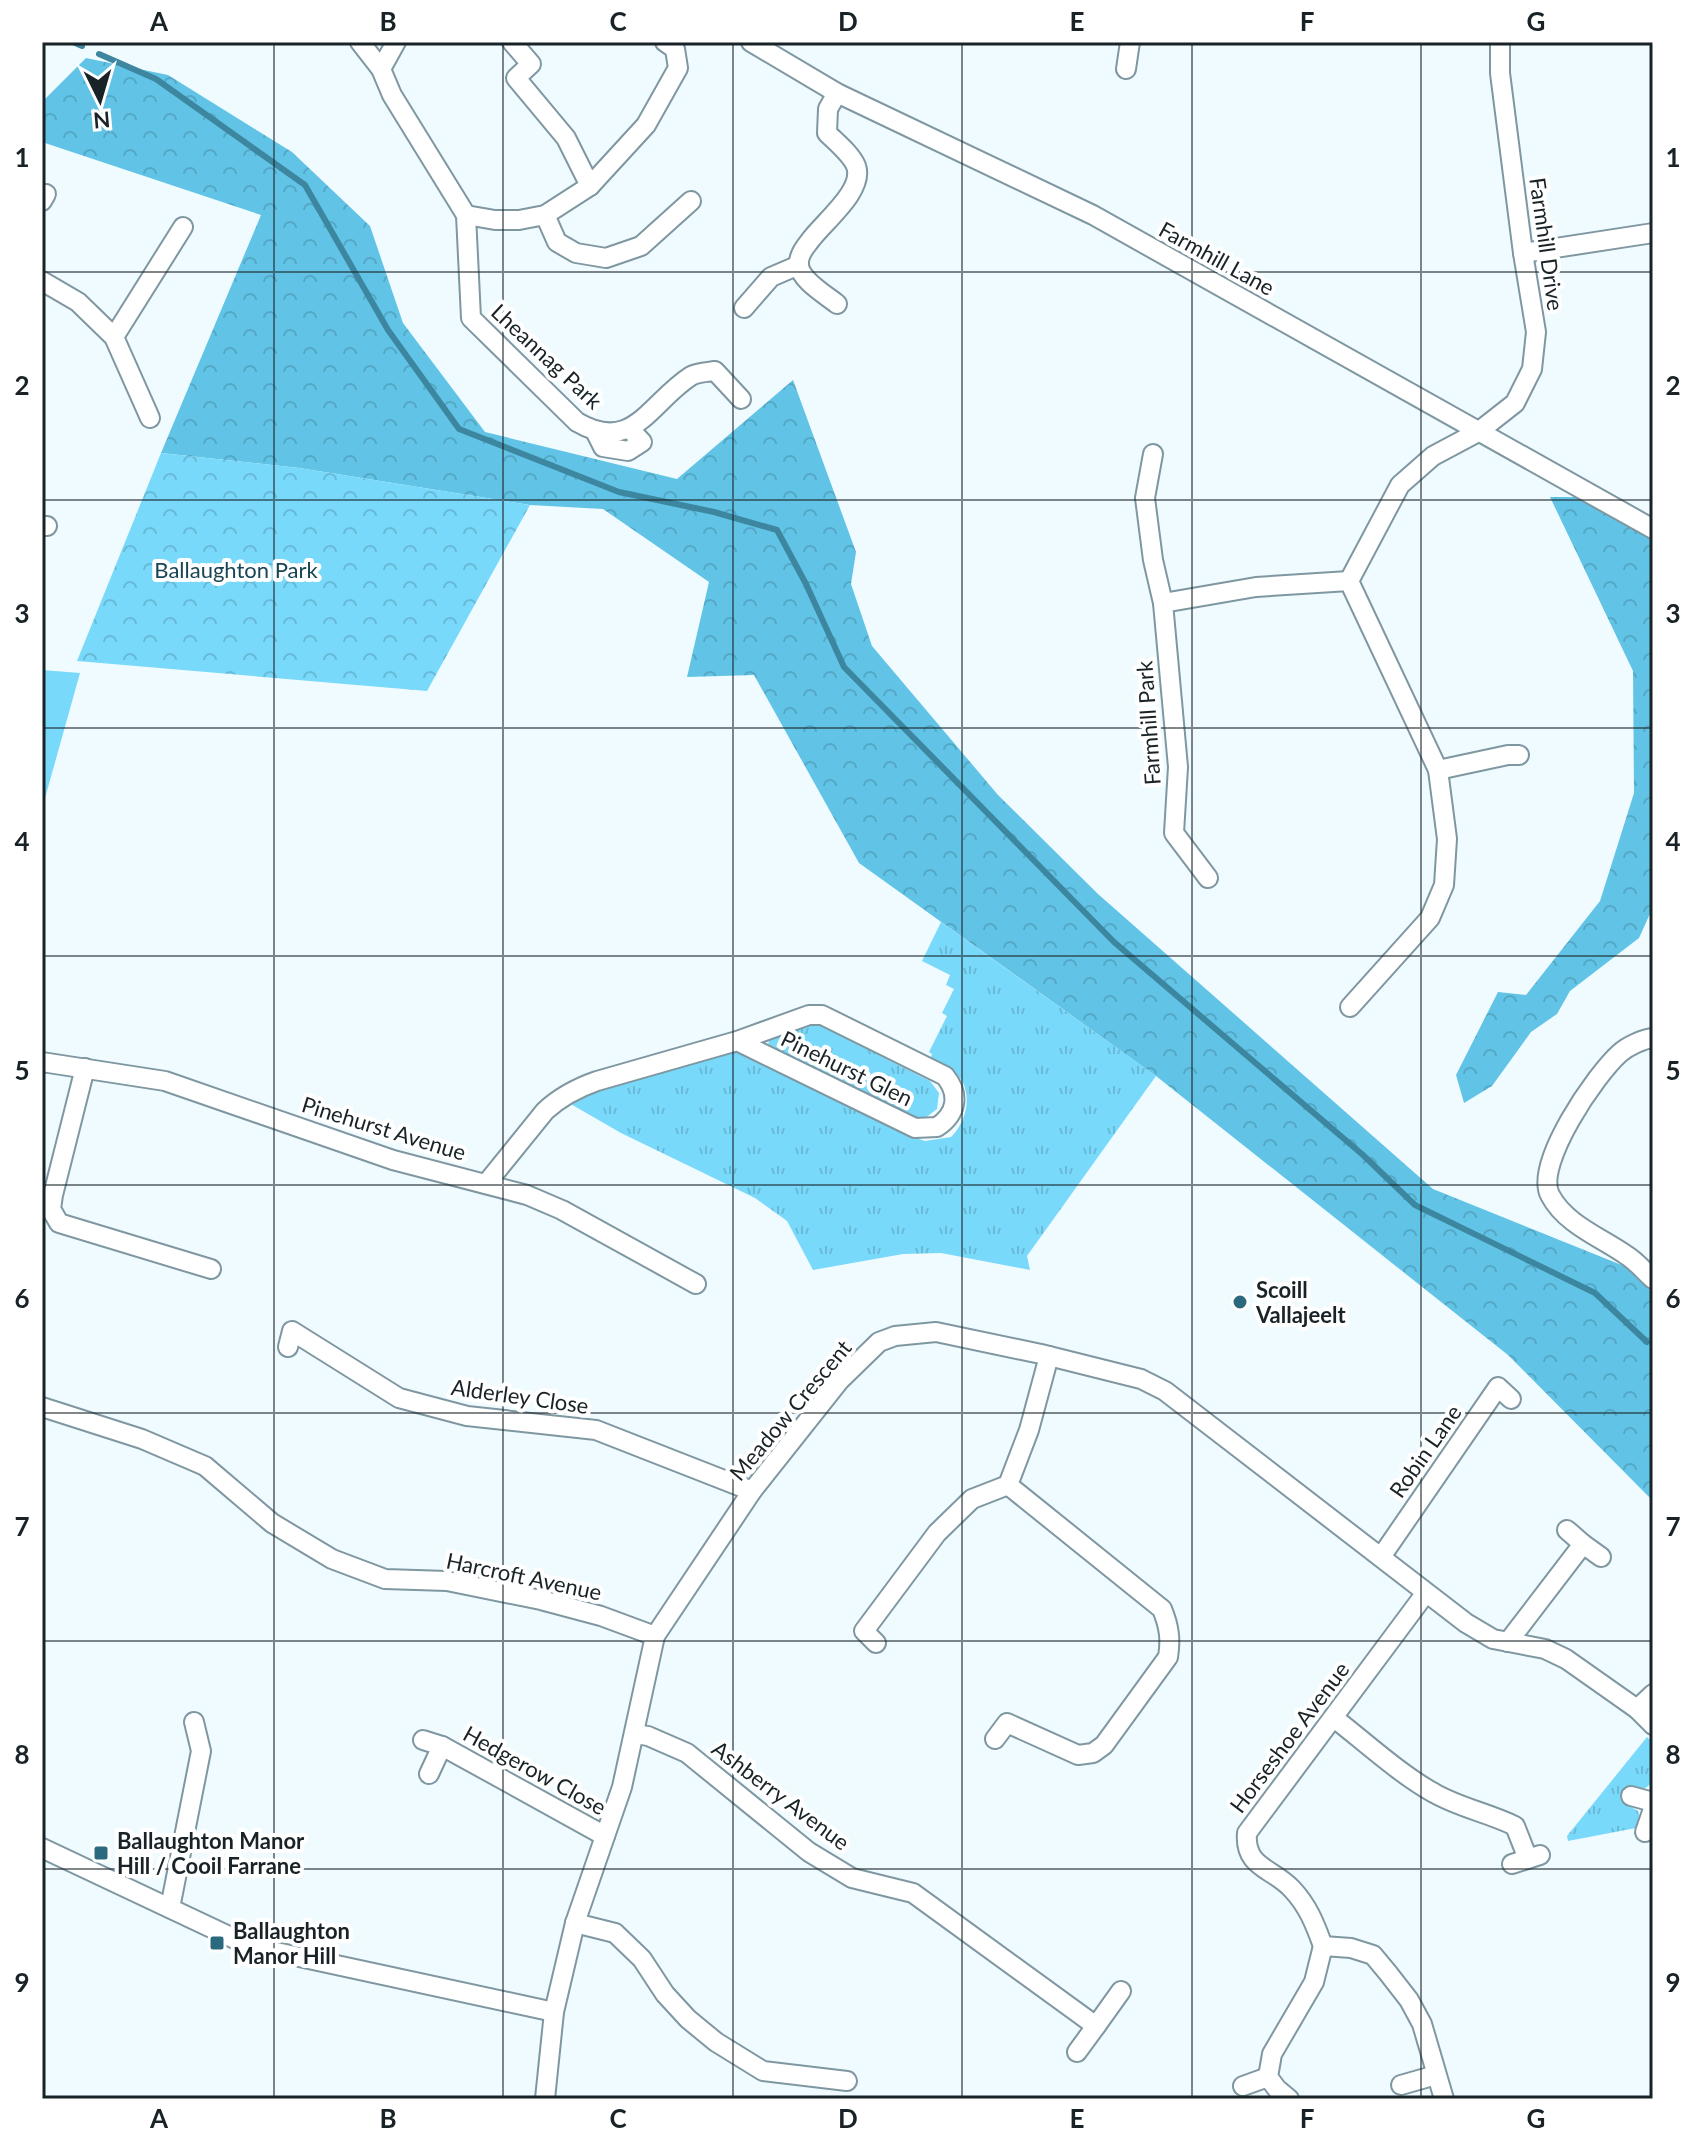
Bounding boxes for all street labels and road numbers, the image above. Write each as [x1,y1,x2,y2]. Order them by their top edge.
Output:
street label: Farmhill Drive [1524,176,1570,312]
street label: Farmhill Lane [1155,215,1279,301]
street label: Lheannag Park [486,298,609,415]
street label: Farmhill Park [1130,659,1166,786]
street label: Pinehurst Glen [777,1025,917,1111]
street label: Pinehurst Avenue [299,1090,469,1166]
street label: Meadow Crescent [723,1334,857,1486]
street label: Alderley Close [450,1373,590,1419]
street label: Robin Lane [1383,1399,1467,1503]
street label: Harcroft Avenue [444,1546,604,1606]
street label: Horseshoe Avenue [1224,1656,1354,1818]
street label: Hedgerow Close [459,1720,611,1820]
street label: Ashberry Avenue [707,1735,855,1855]

